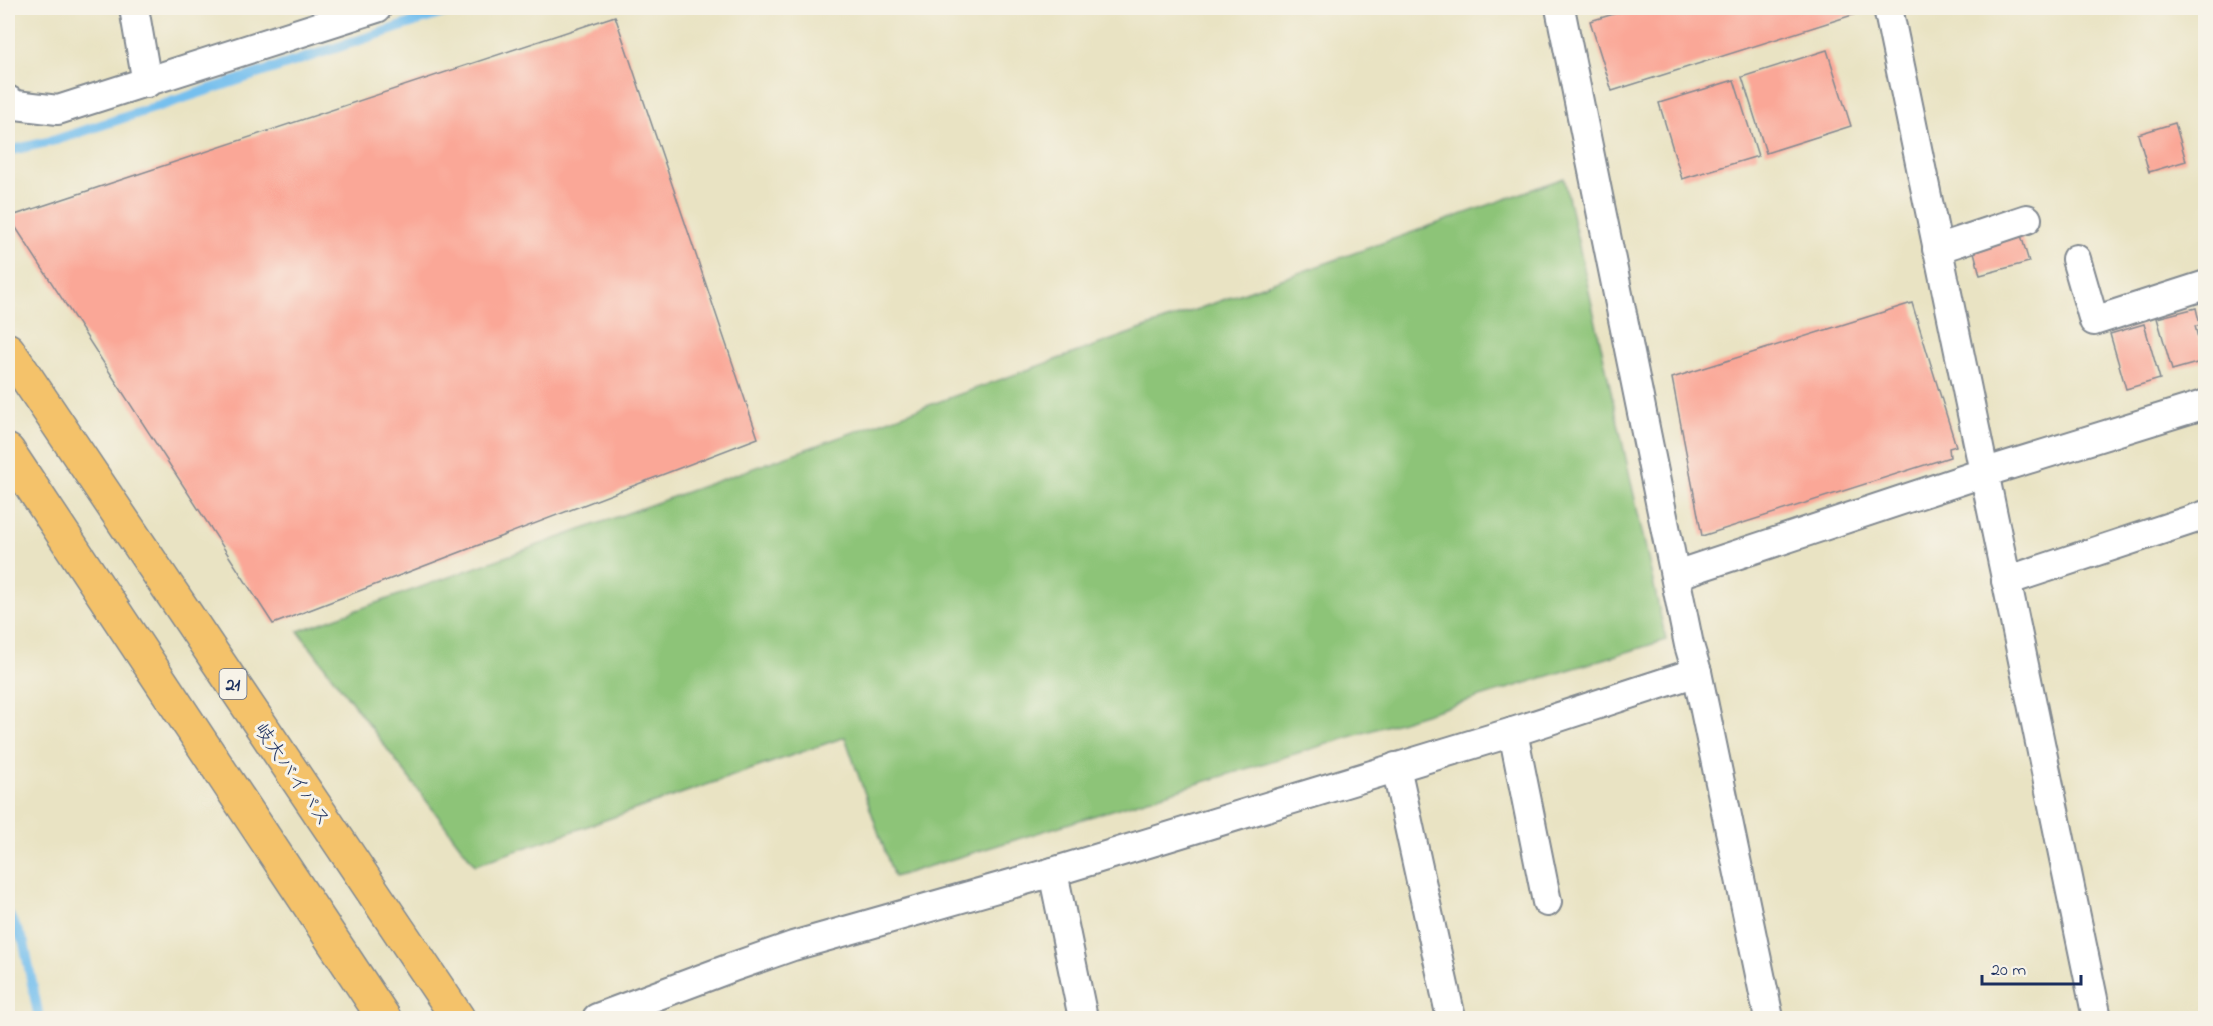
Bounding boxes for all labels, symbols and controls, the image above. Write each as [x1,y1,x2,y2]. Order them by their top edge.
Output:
road number: 21 [220,669,246,699]
street label: 岐大バイパス [245,718,336,833]
scale bar [1982,948,2081,986]
text: 20 m [1991,958,2026,984]

